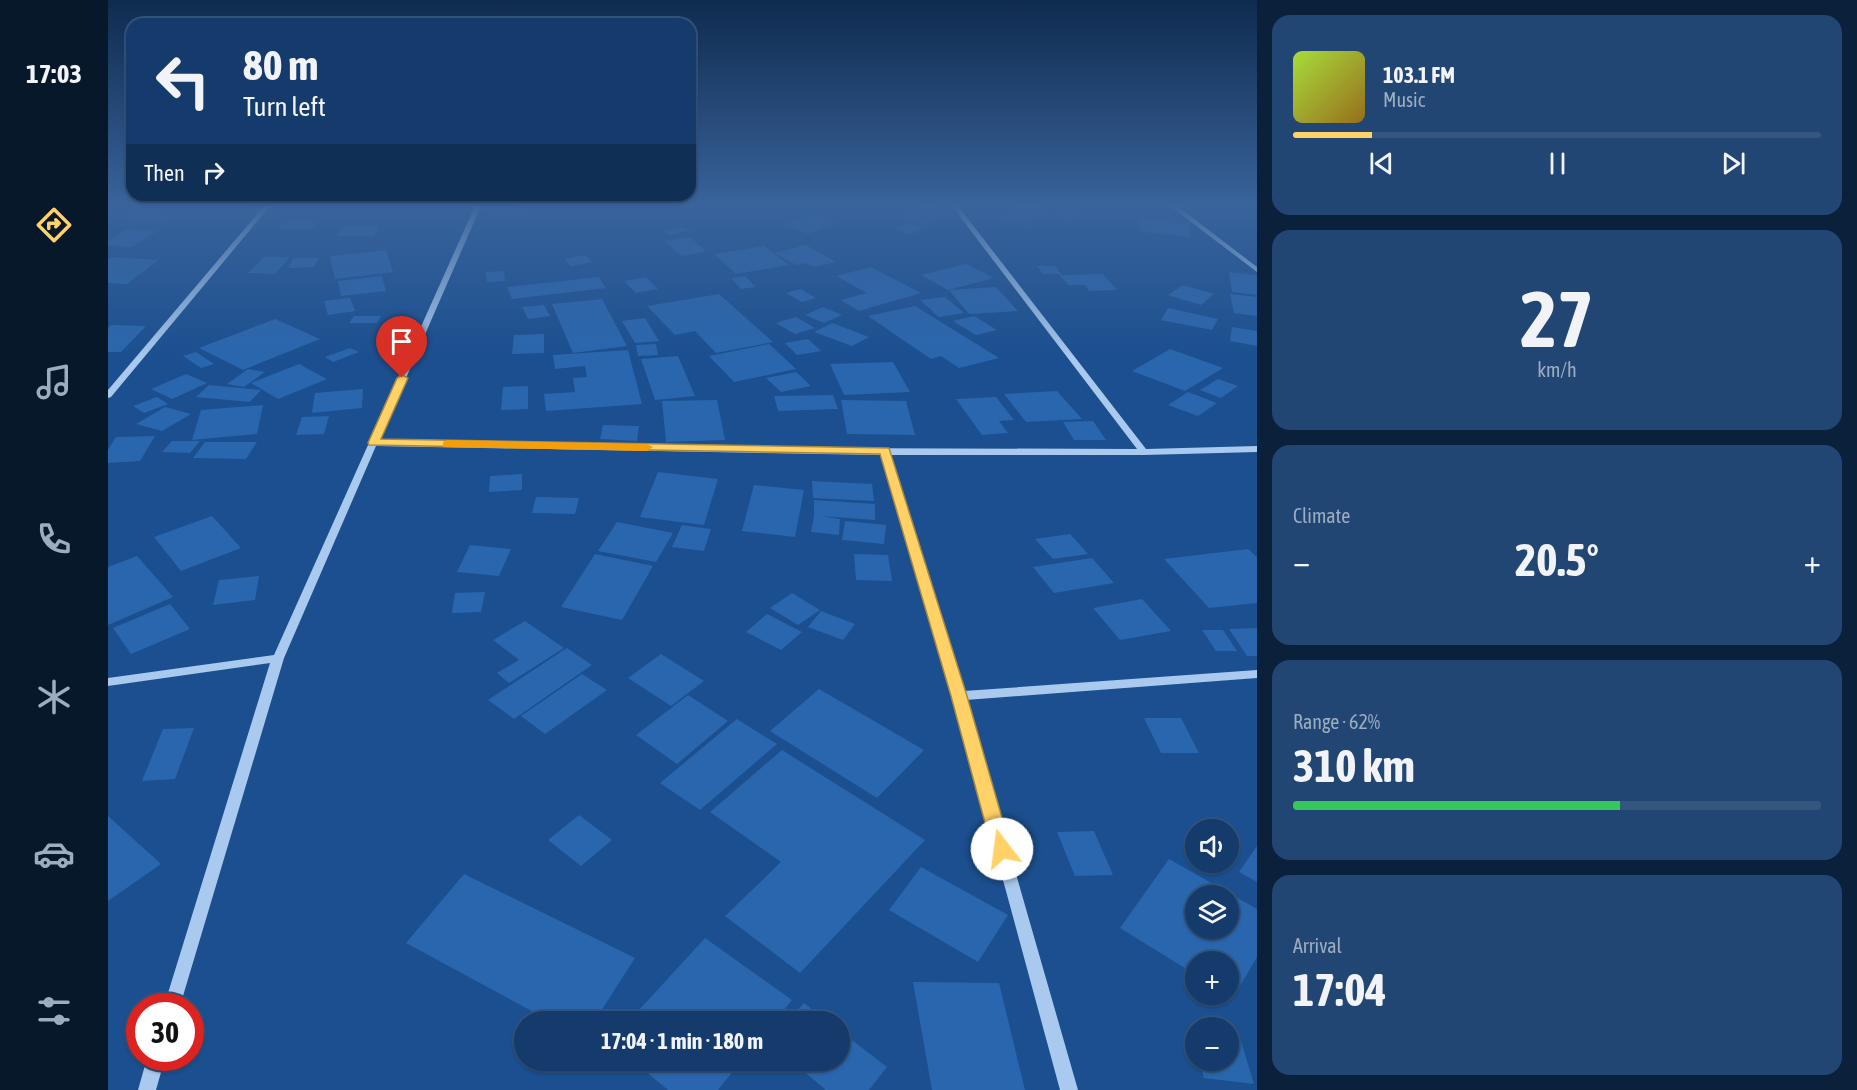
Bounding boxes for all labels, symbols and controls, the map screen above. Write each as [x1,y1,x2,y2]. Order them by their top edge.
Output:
text: 80 m [243,41,318,89]
icon: left [144,42,222,120]
text: 17:03 [26,58,82,89]
text: 103.1 FM [1383,62,1455,88]
text: Music [1383,88,1425,111]
text: Turn left [243,91,326,122]
icon: previous [1365,147,1398,180]
icon: pause [1541,147,1574,180]
icon: next [1717,147,1750,180]
icon: right [197,156,230,189]
text: Then [144,160,185,186]
icon: directions [33,204,75,246]
text: 27 [1520,274,1594,364]
pin [376,316,427,378]
icon: arrive [385,325,418,358]
text: km/h [1537,358,1577,381]
icon: music [33,361,75,403]
text: Climate [1293,504,1350,527]
icon: phone [33,518,75,560]
text: 20.5° [1515,534,1599,586]
text: − [1293,542,1310,580]
text: + [1804,542,1821,580]
icon: climate [33,676,75,718]
text: Range · 62% [1293,710,1380,733]
text: 310 km [1293,740,1415,792]
position arrow [970,817,1034,881]
map controls [1185,819,1239,1071]
button: sound [1185,819,1239,873]
icon: car [33,833,75,875]
button: layers [1185,885,1239,939]
text: Arrival [1293,934,1342,957]
button: + [1185,951,1239,1005]
text: 17:04 [1293,964,1387,1016]
icon: filters [33,990,75,1032]
speed limit sign: 30 [126,993,204,1071]
button: − [1185,1017,1239,1071]
text: 17:04 · 1 min · 180 m [601,1028,763,1054]

